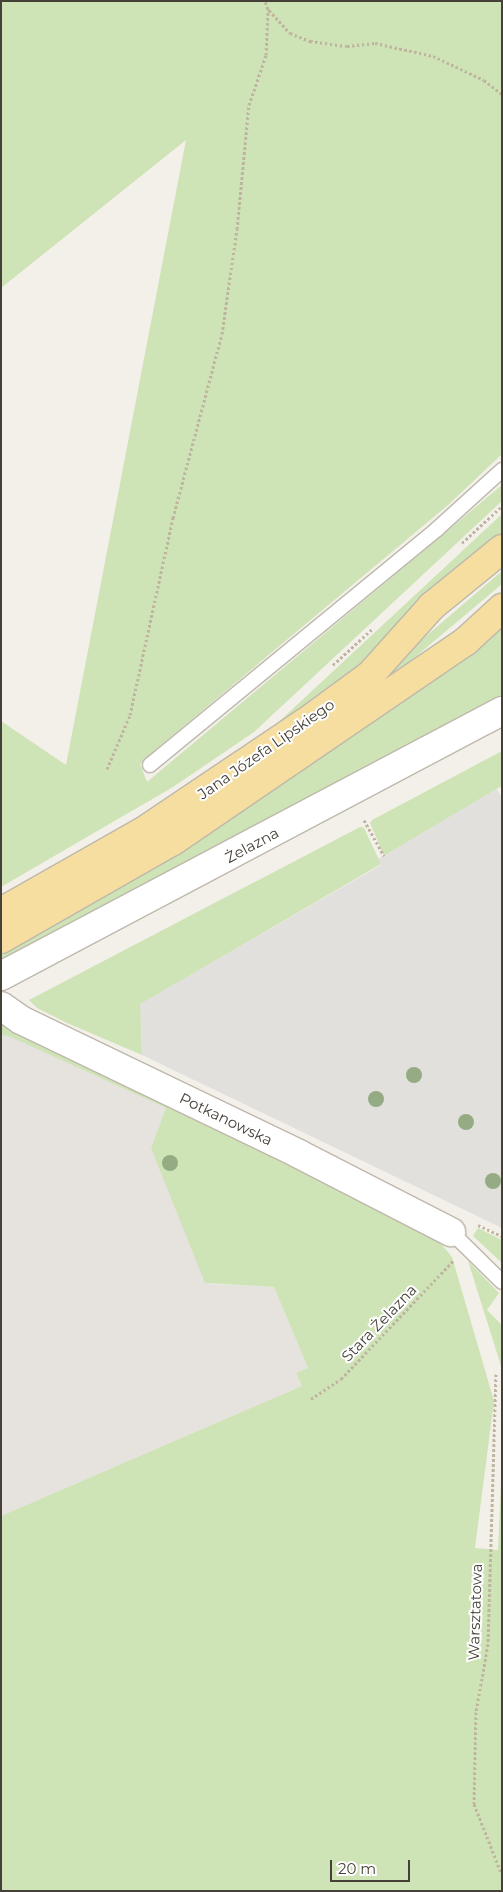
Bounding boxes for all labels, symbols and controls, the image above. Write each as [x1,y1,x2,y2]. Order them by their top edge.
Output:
street label: Jana Józefa Lipskiego [194,695,338,803]
street label: Żelazna [222,823,282,867]
street label: Potkanowska [177,1089,275,1149]
street label: Stara Żelazna [338,1281,420,1365]
street label: Warsztatowa [464,1563,486,1661]
scale bar [333,1850,413,1882]
text: 20 m [338,1859,376,1878]

